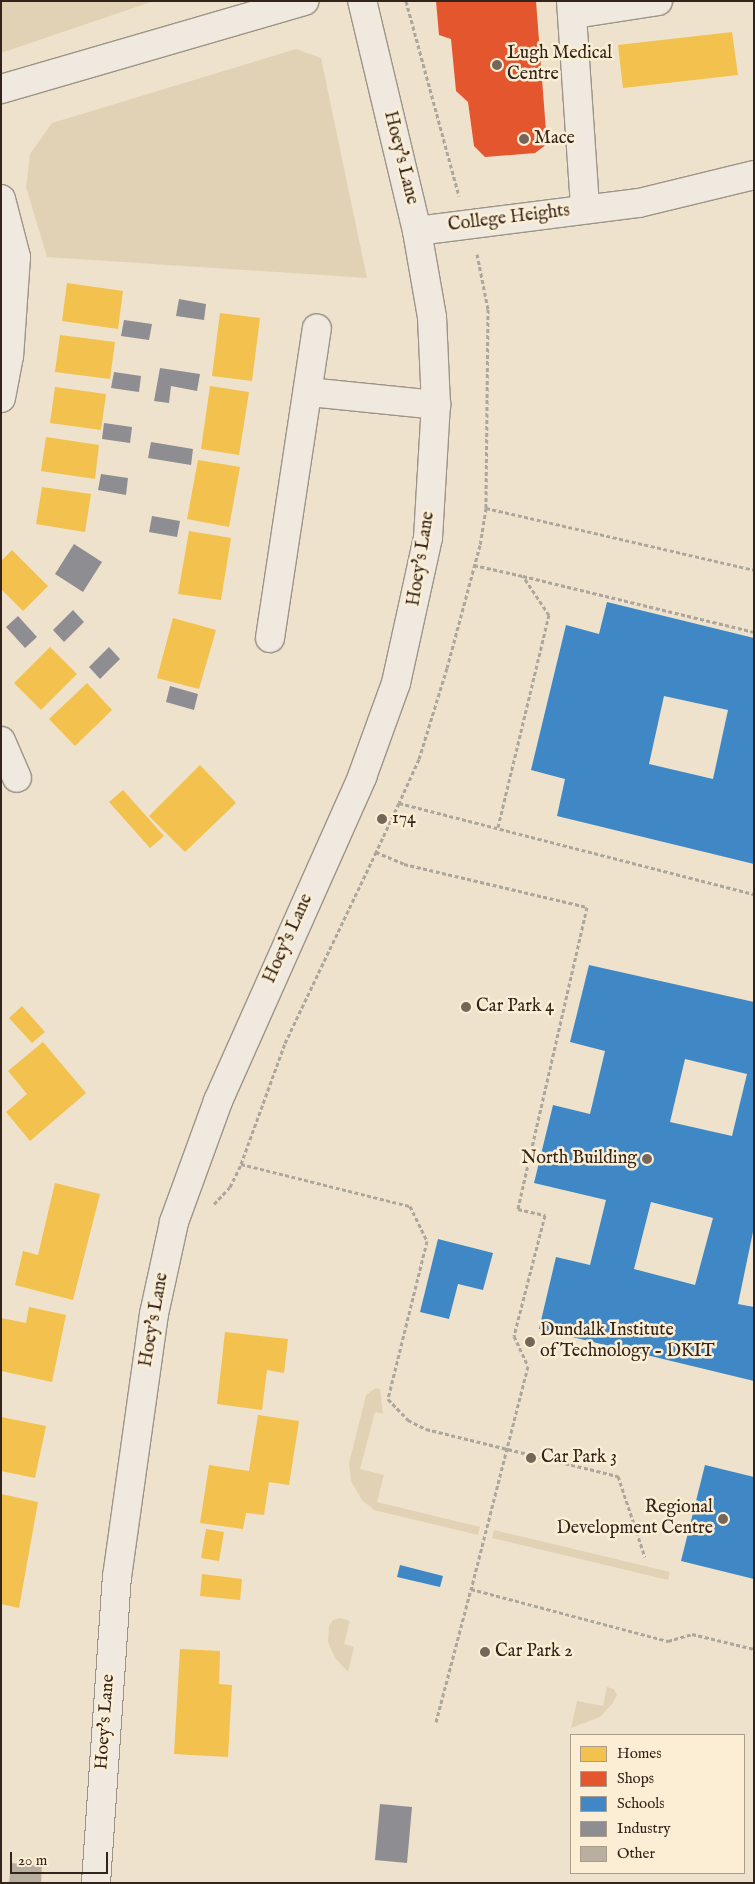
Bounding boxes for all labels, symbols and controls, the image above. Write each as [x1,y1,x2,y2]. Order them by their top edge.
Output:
place label: Lugh Medical Centre [507,44,612,86]
marker: Lugh Medical Centre [491,59,503,71]
street label: Hoey's Lane [378,109,422,207]
place label: Mace [534,128,575,150]
marker: Mace [518,133,530,145]
street label: College Heights [447,201,571,237]
street label: Hoey's Lane [404,510,440,608]
place label: 174 [392,808,416,830]
marker: 174 [376,813,388,825]
street label: Hoey's Lane [260,891,318,987]
place label: Car Park 4 [476,996,554,1018]
marker: Car Park 4 [460,1001,472,1013]
place label: North Building [521,1148,637,1170]
marker: North Building [641,1153,653,1165]
street label: Hoey's Lane [136,1271,174,1369]
place label: Dundalk Institute of Technology - DKIT [540,1321,715,1364]
marker: Dundalk Institute of Technology - DKIT [524,1336,536,1348]
place label: Car Park 3 [541,1447,617,1469]
marker: Car Park 3 [525,1452,537,1464]
place label: Regional Development Centre [556,1498,713,1540]
marker: Regional Development Centre [717,1513,729,1525]
place label: Car Park 2 [495,1641,573,1663]
marker: Car Park 2 [479,1646,491,1658]
street label: Hoey's Lane [92,1674,120,1770]
legend [570,1734,745,1874]
text: Homes [617,1744,661,1763]
text: Shops [617,1769,654,1788]
text: Schools [617,1794,665,1813]
text: Industry [617,1819,671,1838]
scale bar [12,1842,110,1874]
text: Other [617,1844,655,1863]
text: 20 m [18,1851,47,1870]

